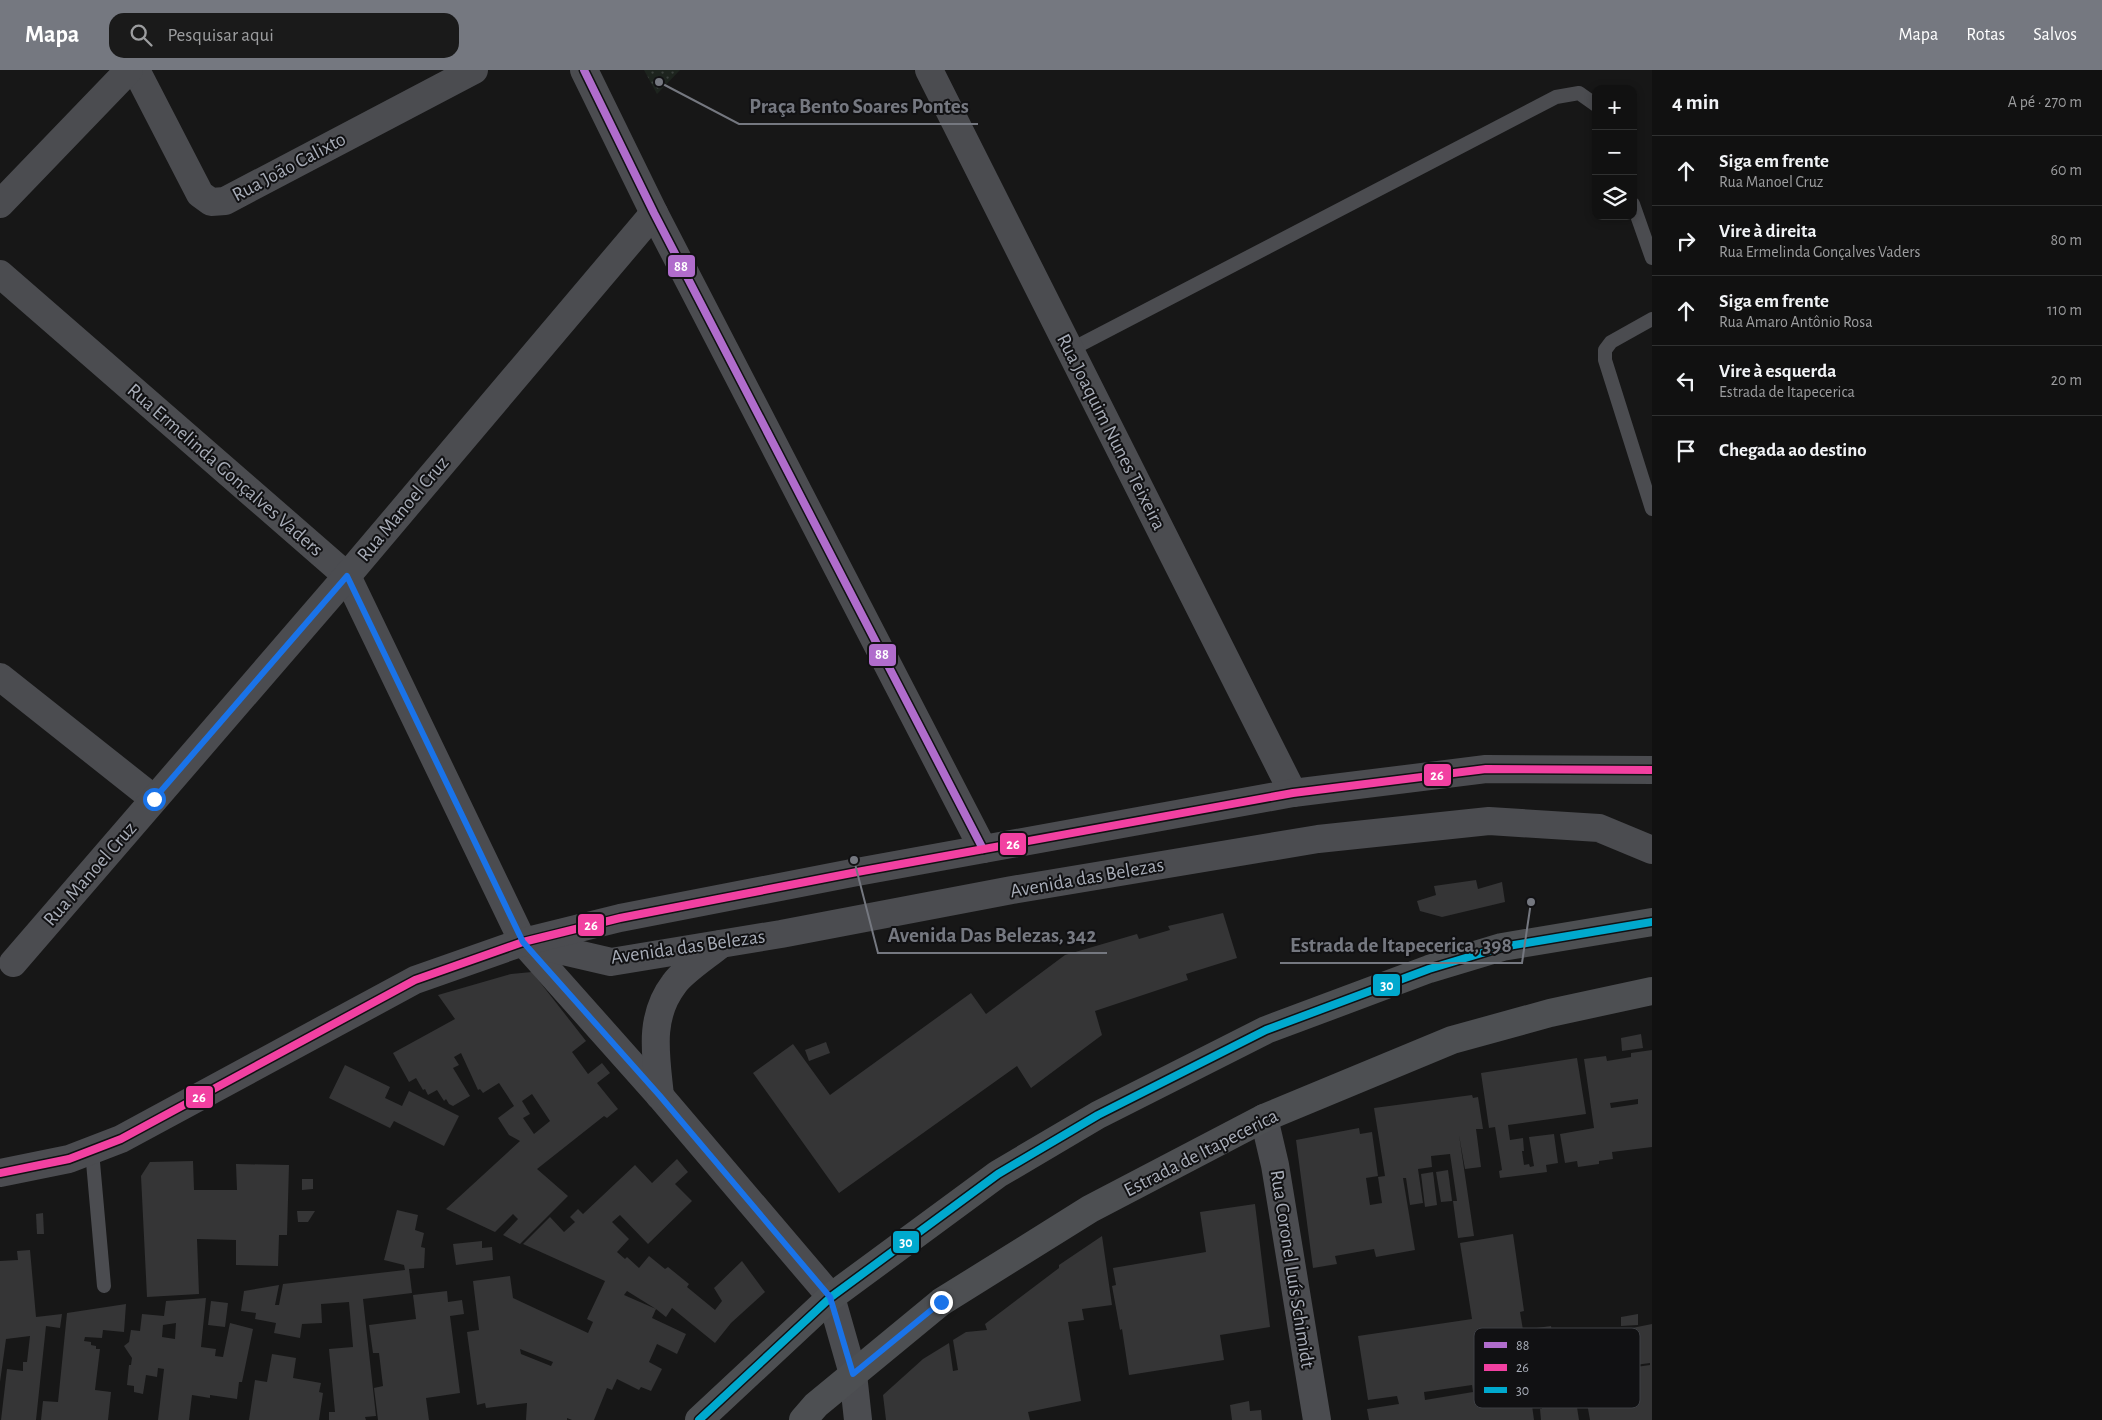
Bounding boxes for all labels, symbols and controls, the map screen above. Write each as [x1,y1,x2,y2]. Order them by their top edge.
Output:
search box [109,13,459,58]
icon: search [127,21,155,49]
text: Mapa [25,23,79,47]
text: Pesquisar aqui [167,26,274,45]
text: Mapa [1899,26,1938,44]
text: Rotas [1966,26,2005,44]
text: Salvos [2033,26,2077,44]
map controls [1592,85,1637,220]
button: + [1592,85,1637,130]
callout: Praça Bento Soares Pontes [739,88,978,124]
text: 4 min [1672,92,1719,113]
text: A pé · 270 m [2008,94,2082,110]
text: Praça Bento Soares Pontes [749,96,969,117]
street label: Rua João Calixto [229,129,349,205]
button: − [1592,130,1637,175]
text: Siga em frente [1719,152,1829,171]
icon: ahead [1672,157,1700,185]
text: 60 m [2051,162,2082,178]
text: Rua Manoel Cruz [1719,174,1823,190]
button: layers [1592,175,1637,220]
text: Vire à direita [1719,222,1817,241]
icon: right [1672,227,1700,255]
text: 80 m [2051,232,2082,248]
text: Rua Ermelinda Gonçalves Vaders [1719,244,1920,260]
line badge: 88 [667,254,696,278]
text: 88 [674,260,688,274]
text: Siga em frente [1719,292,1829,311]
icon: ahead [1672,297,1700,325]
text: 110 m [2047,302,2082,318]
text: Rua Amaro Antônio Rosa [1719,314,1873,330]
street label: Rua Joaquim Nunes Teixeira [1053,331,1169,533]
text: Vire à esquerda [1719,362,1836,381]
icon: left [1672,367,1700,395]
text: 20 m [2051,372,2082,388]
street label: Rua Ermelinda Gonçalves Vaders [123,380,327,560]
text: Estrada de Itapecerica [1719,384,1855,400]
icon: arrive [1672,437,1700,465]
text: Chegada ao destino [1719,441,1867,460]
street label: Rua Manoel Cruz [353,453,453,565]
line badge: 88 [868,643,897,667]
text: 88 [875,648,889,662]
line badge: 26 [1423,763,1452,787]
text: 26 [1430,769,1444,783]
route start [143,788,166,811]
street label: Rua Manoel Cruz [40,818,140,930]
line badge: 26 [999,832,1027,856]
text: 26 [1006,838,1020,852]
street label: Avenida das Belezas [1009,855,1165,901]
line badge: 26 [577,913,605,937]
callout: Avenida Das Belezas, 342 [878,917,1107,953]
text: 26 [584,919,598,933]
text: Avenida Das Belezas, 342 [888,925,1096,946]
street label: Avenida das Belezas [609,926,767,968]
callout: Estrada de Itapecerica, 398 [1280,927,1522,963]
text: Estrada de Itapecerica, 398 [1290,935,1512,956]
line badge: 30 [1372,973,1401,997]
text: 30 [1380,979,1394,993]
line badge: 26 [185,1085,214,1109]
text: 26 [192,1091,206,1105]
street label: Estrada de Itapecerica [1121,1106,1281,1200]
street label: Rua Coronel Luís Schimidt [1266,1168,1318,1370]
line badge: 30 [892,1230,920,1254]
text: 30 [899,1236,913,1250]
route end [930,1291,953,1314]
legend [1474,1328,1640,1408]
text: 88 [1516,1339,1529,1353]
text: 26 [1516,1361,1529,1375]
text: 30 [1516,1384,1529,1398]

